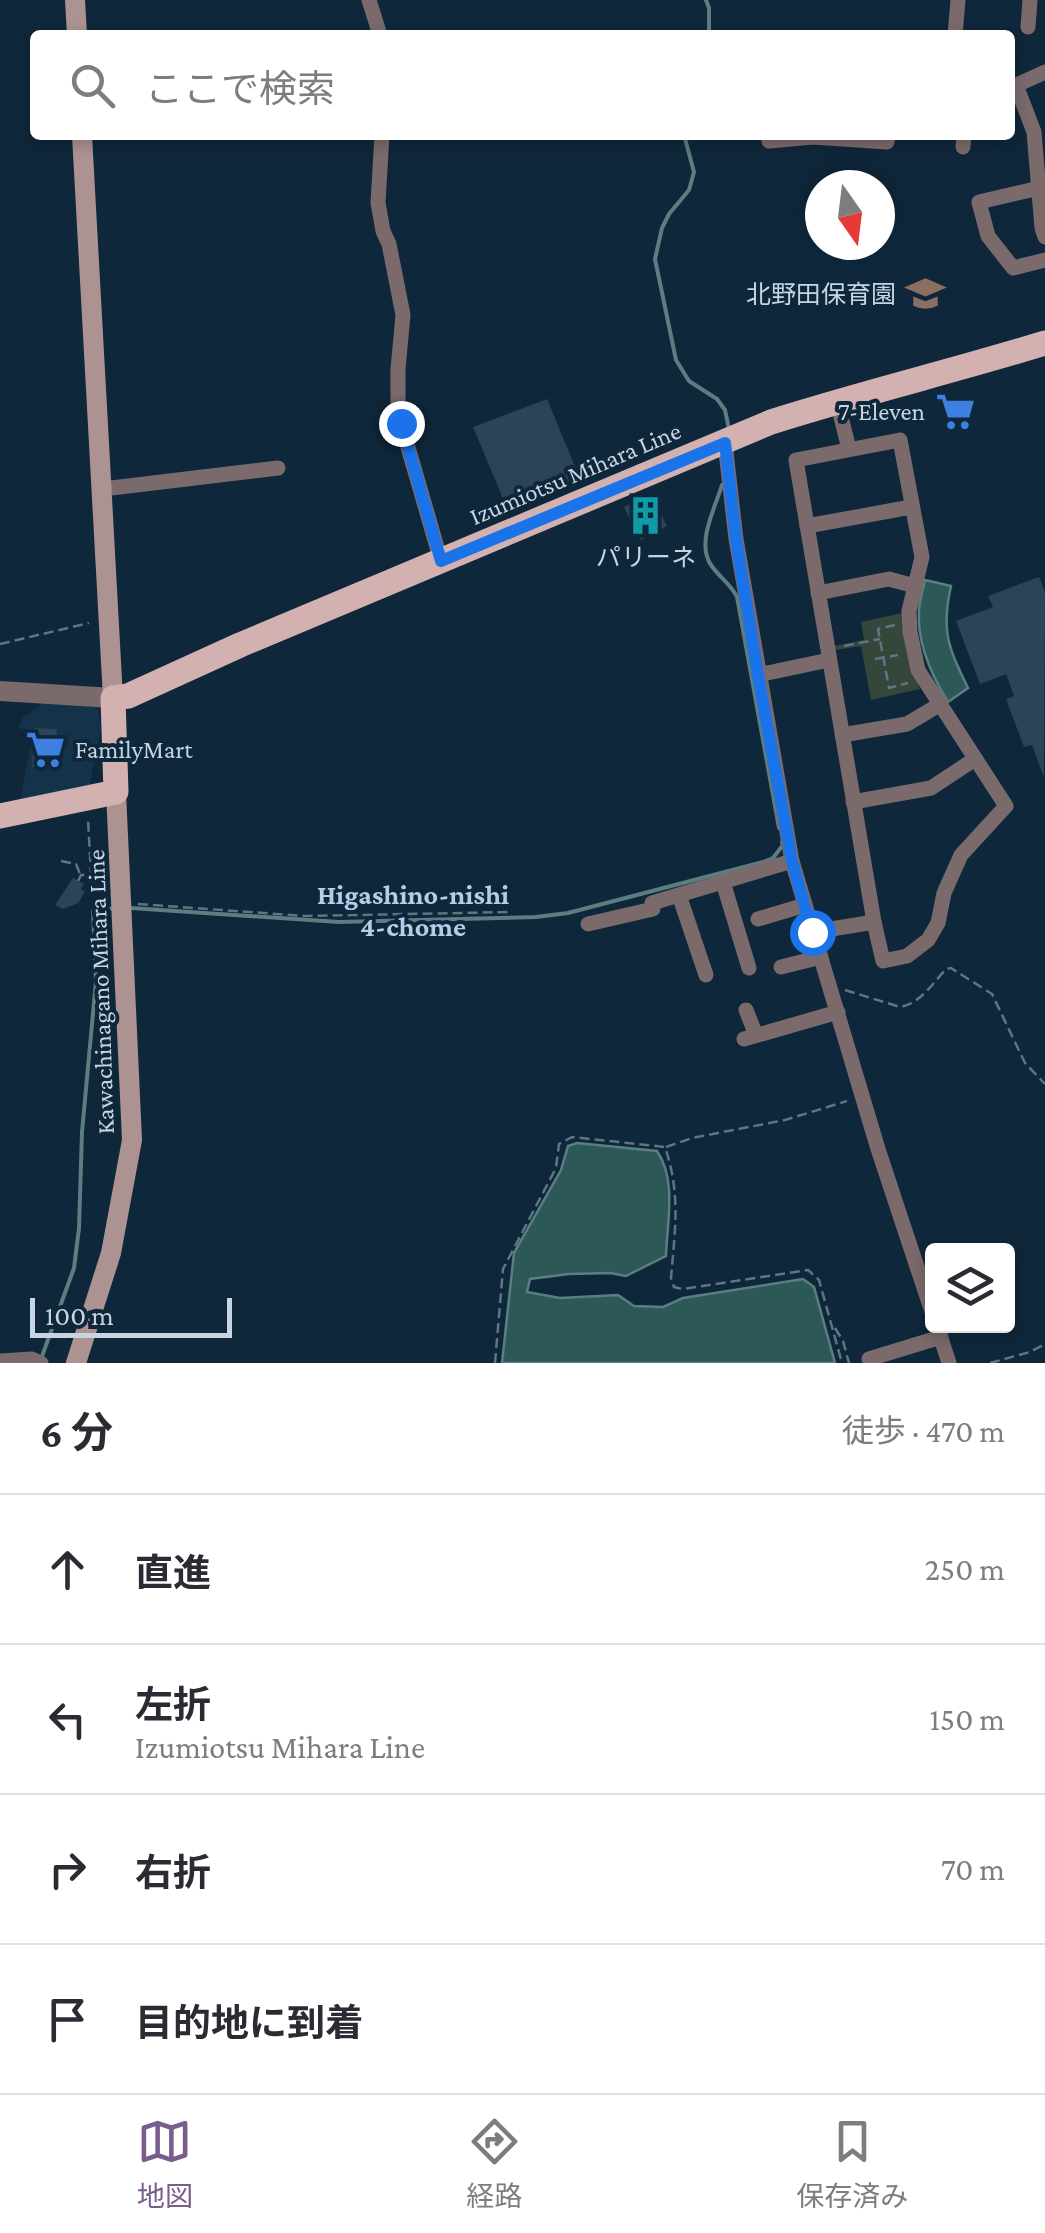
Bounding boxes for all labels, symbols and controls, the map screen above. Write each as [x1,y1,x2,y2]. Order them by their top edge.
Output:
search box [30,30,1015,140]
icon: search [65,58,120,113]
text: ここで検索 [145,68,335,110]
north arrow [805,170,895,260]
school or university icon: 北野田保育園 [905,273,947,315]
place label: 北野田保育園 [746,281,896,308]
supermarket icon: 7-Eleven [934,390,976,432]
place label: 7-Eleven [838,398,925,425]
route end [379,401,425,447]
street label: Izumiotsu Mihara Line [466,417,685,530]
building icon: パリーネ [625,495,667,537]
place label: パリーネ [596,544,696,571]
supermarket icon: FamilyMart [24,728,66,770]
place label: FamilyMart [75,736,193,764]
street label: Kawachinagano Mihara Line [82,849,120,1135]
district label: Higashino-nishi 4-chome [317,879,509,942]
route start [790,910,836,956]
map controls [925,1243,1015,1333]
button: layers [925,1243,1015,1333]
scale bar [30,1293,232,1338]
text: 100 m [45,1300,114,1331]
text: 6 分 [40,1409,113,1456]
text: 徒歩 · 470 m [842,1413,1005,1449]
icon: ahead [40,1542,95,1597]
text: 250 m [925,1551,1005,1587]
text: 直進 [135,1552,211,1594]
text: 左折 [135,1684,211,1726]
icon: left [40,1692,95,1747]
text: 150 m [929,1701,1005,1737]
text: Izumiotsu Mihara Line [135,1729,425,1765]
icon: right [40,1842,95,1897]
text: 70 m [941,1851,1005,1887]
text: 右折 [135,1852,211,1894]
icon: arrive [40,1992,95,2047]
text: 目的地に到着 [135,2002,363,2044]
tab: 地図 [137,2114,193,2214]
tab: 経路 [466,2114,522,2214]
tab: 保存済み [796,2114,908,2214]

